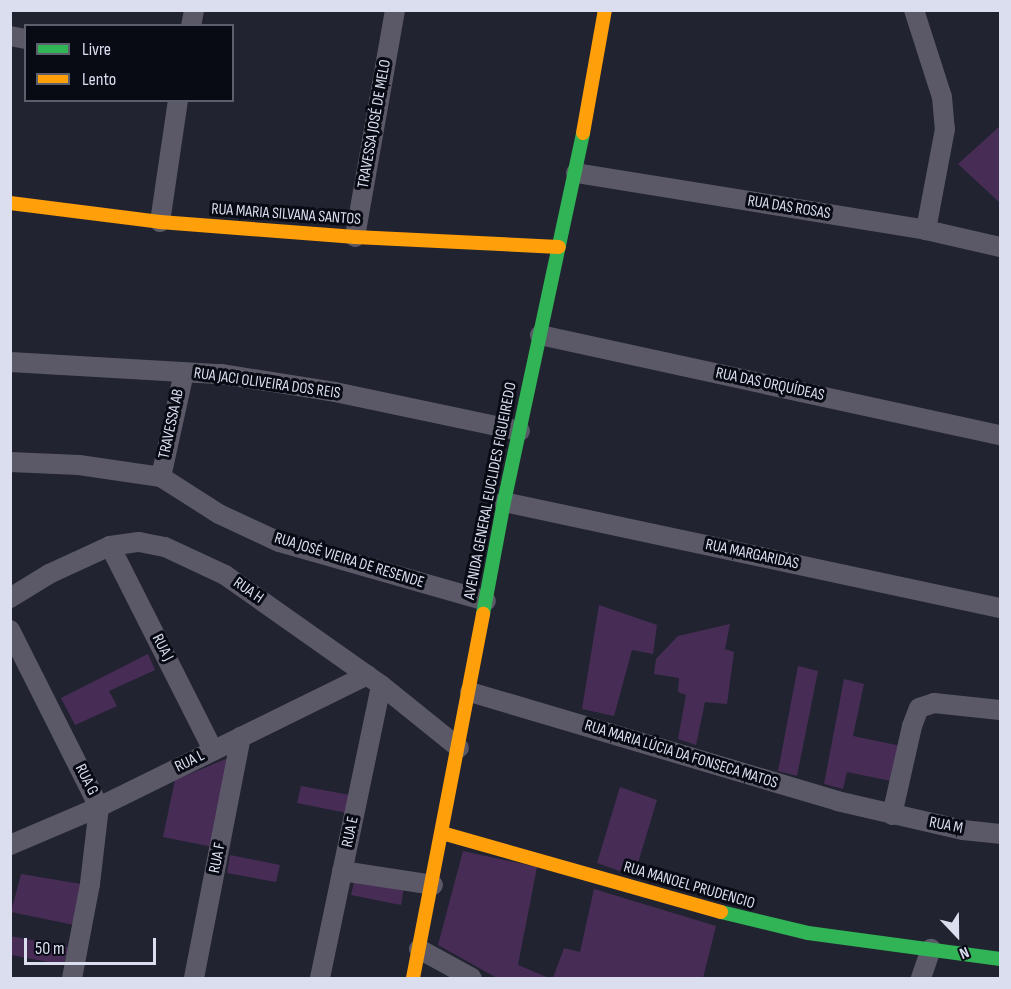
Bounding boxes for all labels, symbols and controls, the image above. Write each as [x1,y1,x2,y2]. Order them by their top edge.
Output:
legend [24,24,234,102]
text: Livre [82,39,111,60]
street label: TRAVESSA JOSÉ DE MELO [354,58,396,190]
text: Lento [82,69,116,90]
street label: RUA DAS ROSAS [746,192,832,224]
street label: RUA MARIA SILVANA SANTOS [211,200,361,230]
street label: RUA JACI OLIVEIRA DOS REIS [192,364,342,404]
street label: RUA DAS ORQUÍDEAS [714,364,826,406]
street label: AVENIDA GENERAL EUCLIDES FIGUEIREDO [461,381,521,601]
street label: TRAVESSA AB [155,387,189,461]
street label: RUA JOSÉ VIEIRA DE RESENDE [272,529,426,593]
street label: RUA MARGARIDAS [704,536,800,574]
street label: RUA H [229,574,267,608]
street label: RUA J [147,631,177,665]
street label: RUA MARIA LÚCIA DA FONSECA MATOS [582,716,780,794]
street label: RUA L [172,747,208,777]
street label: RUA G [70,761,102,799]
street label: RUA M [927,813,965,839]
street label: RUA E [338,815,364,849]
street label: RUA F [206,841,230,875]
street label: RUA MANOEL PRUDENCIO [621,858,757,914]
north arrow [927,905,987,965]
scale bar [27,926,159,964]
text: 50 m [35,938,65,959]
text: N [956,942,971,963]

